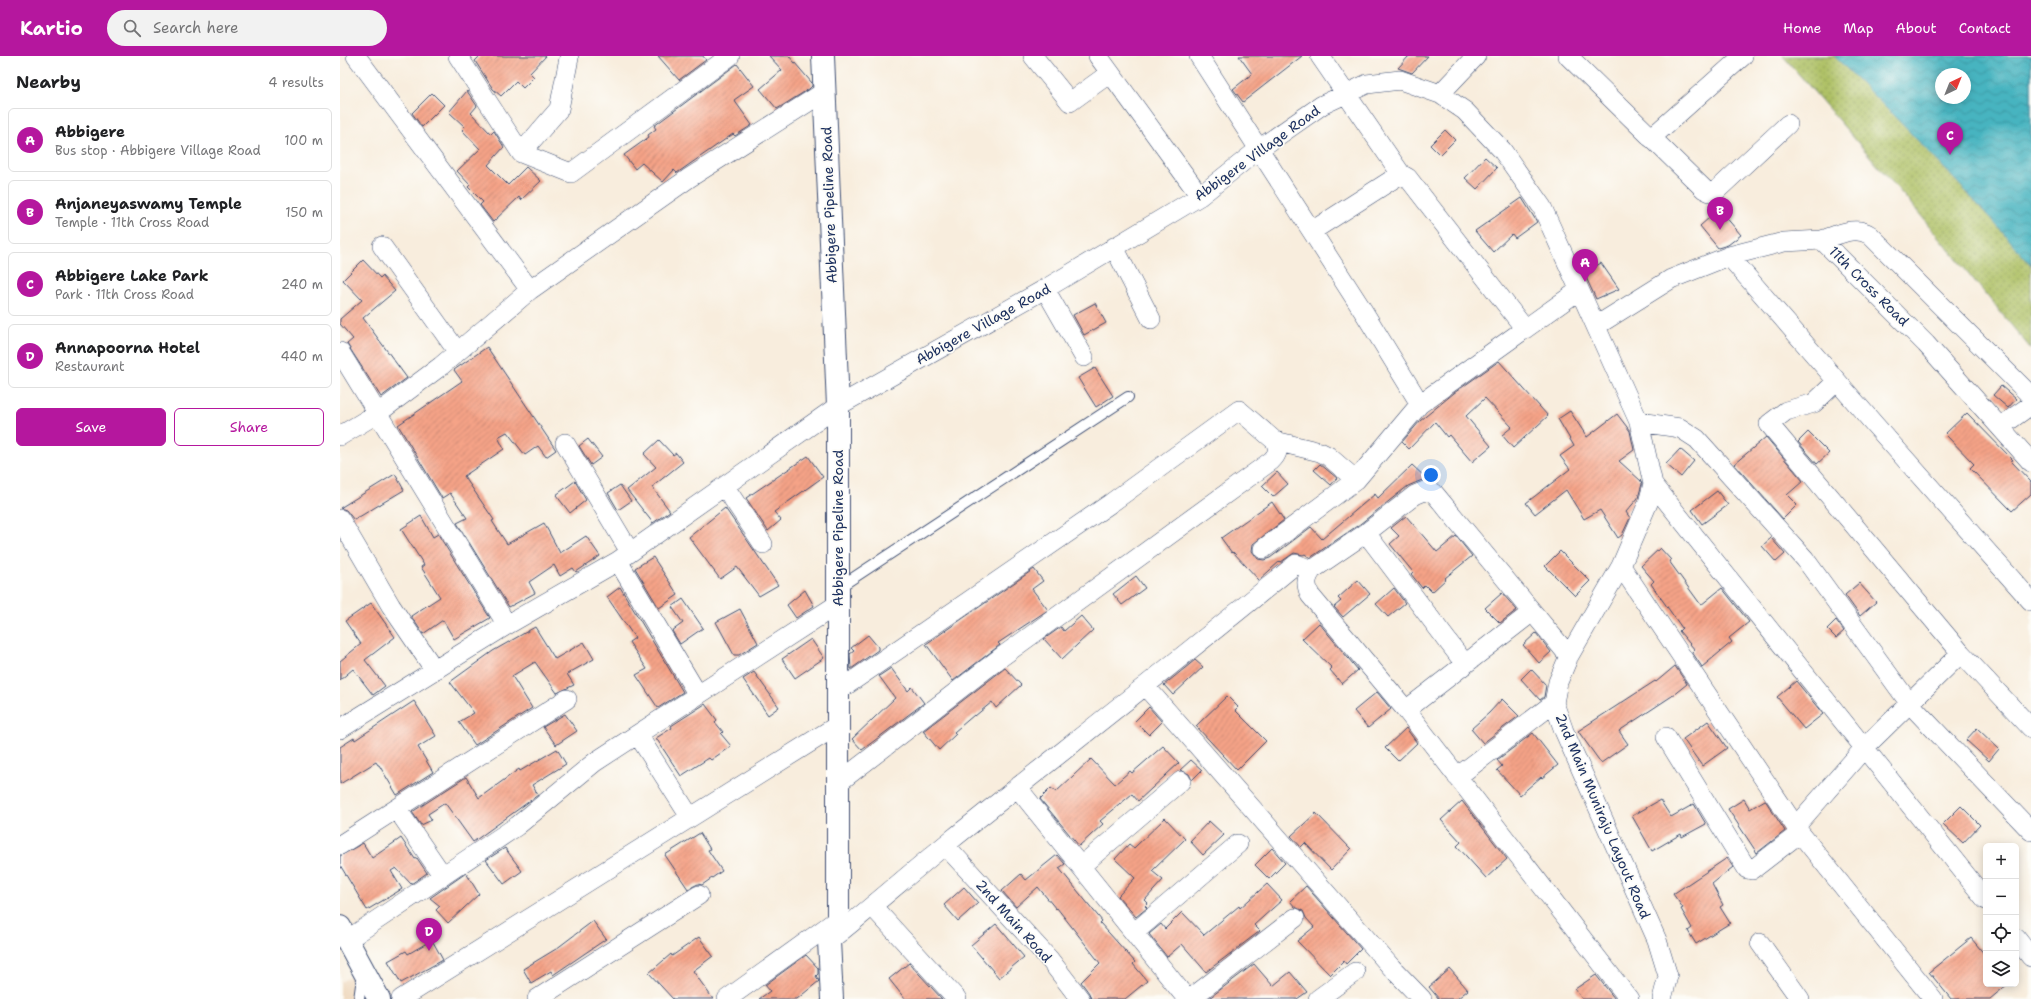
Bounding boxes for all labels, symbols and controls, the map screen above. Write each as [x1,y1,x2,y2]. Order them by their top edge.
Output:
search box [107,10,387,46]
text: Kartio [20,16,83,41]
icon: search [121,17,143,39]
text: Search here [153,18,239,38]
text: Home [1783,19,1822,37]
text: Map [1844,19,1874,37]
text: About [1896,19,1937,37]
text: Contact [1959,19,2011,37]
north arrow [1935,68,1971,104]
text: Nearby [16,71,81,93]
text: 4 results [268,74,324,91]
street label: Abbigere Village Road [1190,101,1324,205]
text: Abbigere [55,122,125,142]
pin: C [1937,122,1963,155]
street label: Abbigere Pipeline Road [817,126,841,284]
text: A [25,132,35,149]
text: 100 m [284,132,323,149]
text: Bus stop · Abbigere Village Road [55,142,261,159]
text: Anjaneyaswamy Temple [55,194,242,214]
pin: B [1707,197,1733,230]
text: B [26,204,34,221]
text: 150 m [285,204,323,221]
text: Temple · 11th Cross Road [55,214,209,231]
street label: 11th Cross Road [1825,242,1913,330]
pin: A [1572,249,1598,282]
text: Abbigere Lake Park [55,266,208,286]
text: C [26,276,34,293]
text: 240 m [281,276,323,293]
street label: Abbigere Village Road [912,279,1054,369]
text: Park · 11th Cross Road [55,286,194,303]
text: Annapoorna Hotel [55,338,200,358]
text: D [25,348,35,365]
text: 440 m [281,348,323,365]
text: Restaurant [55,358,125,375]
button: Save [16,408,166,446]
button: Share [174,408,324,446]
street label: Abbigere Pipeline Road [829,449,847,606]
your location [1421,465,1441,485]
street label: 2nd Main Muniraju Layout Road [1551,711,1655,922]
map controls [1983,843,2019,987]
button: + [1983,843,2019,879]
street label: 2nd Main Road [972,876,1056,966]
button: − [1983,879,2019,915]
button: locate [1983,915,2019,951]
pin: D [416,918,442,951]
button: layers [1983,951,2019,987]

